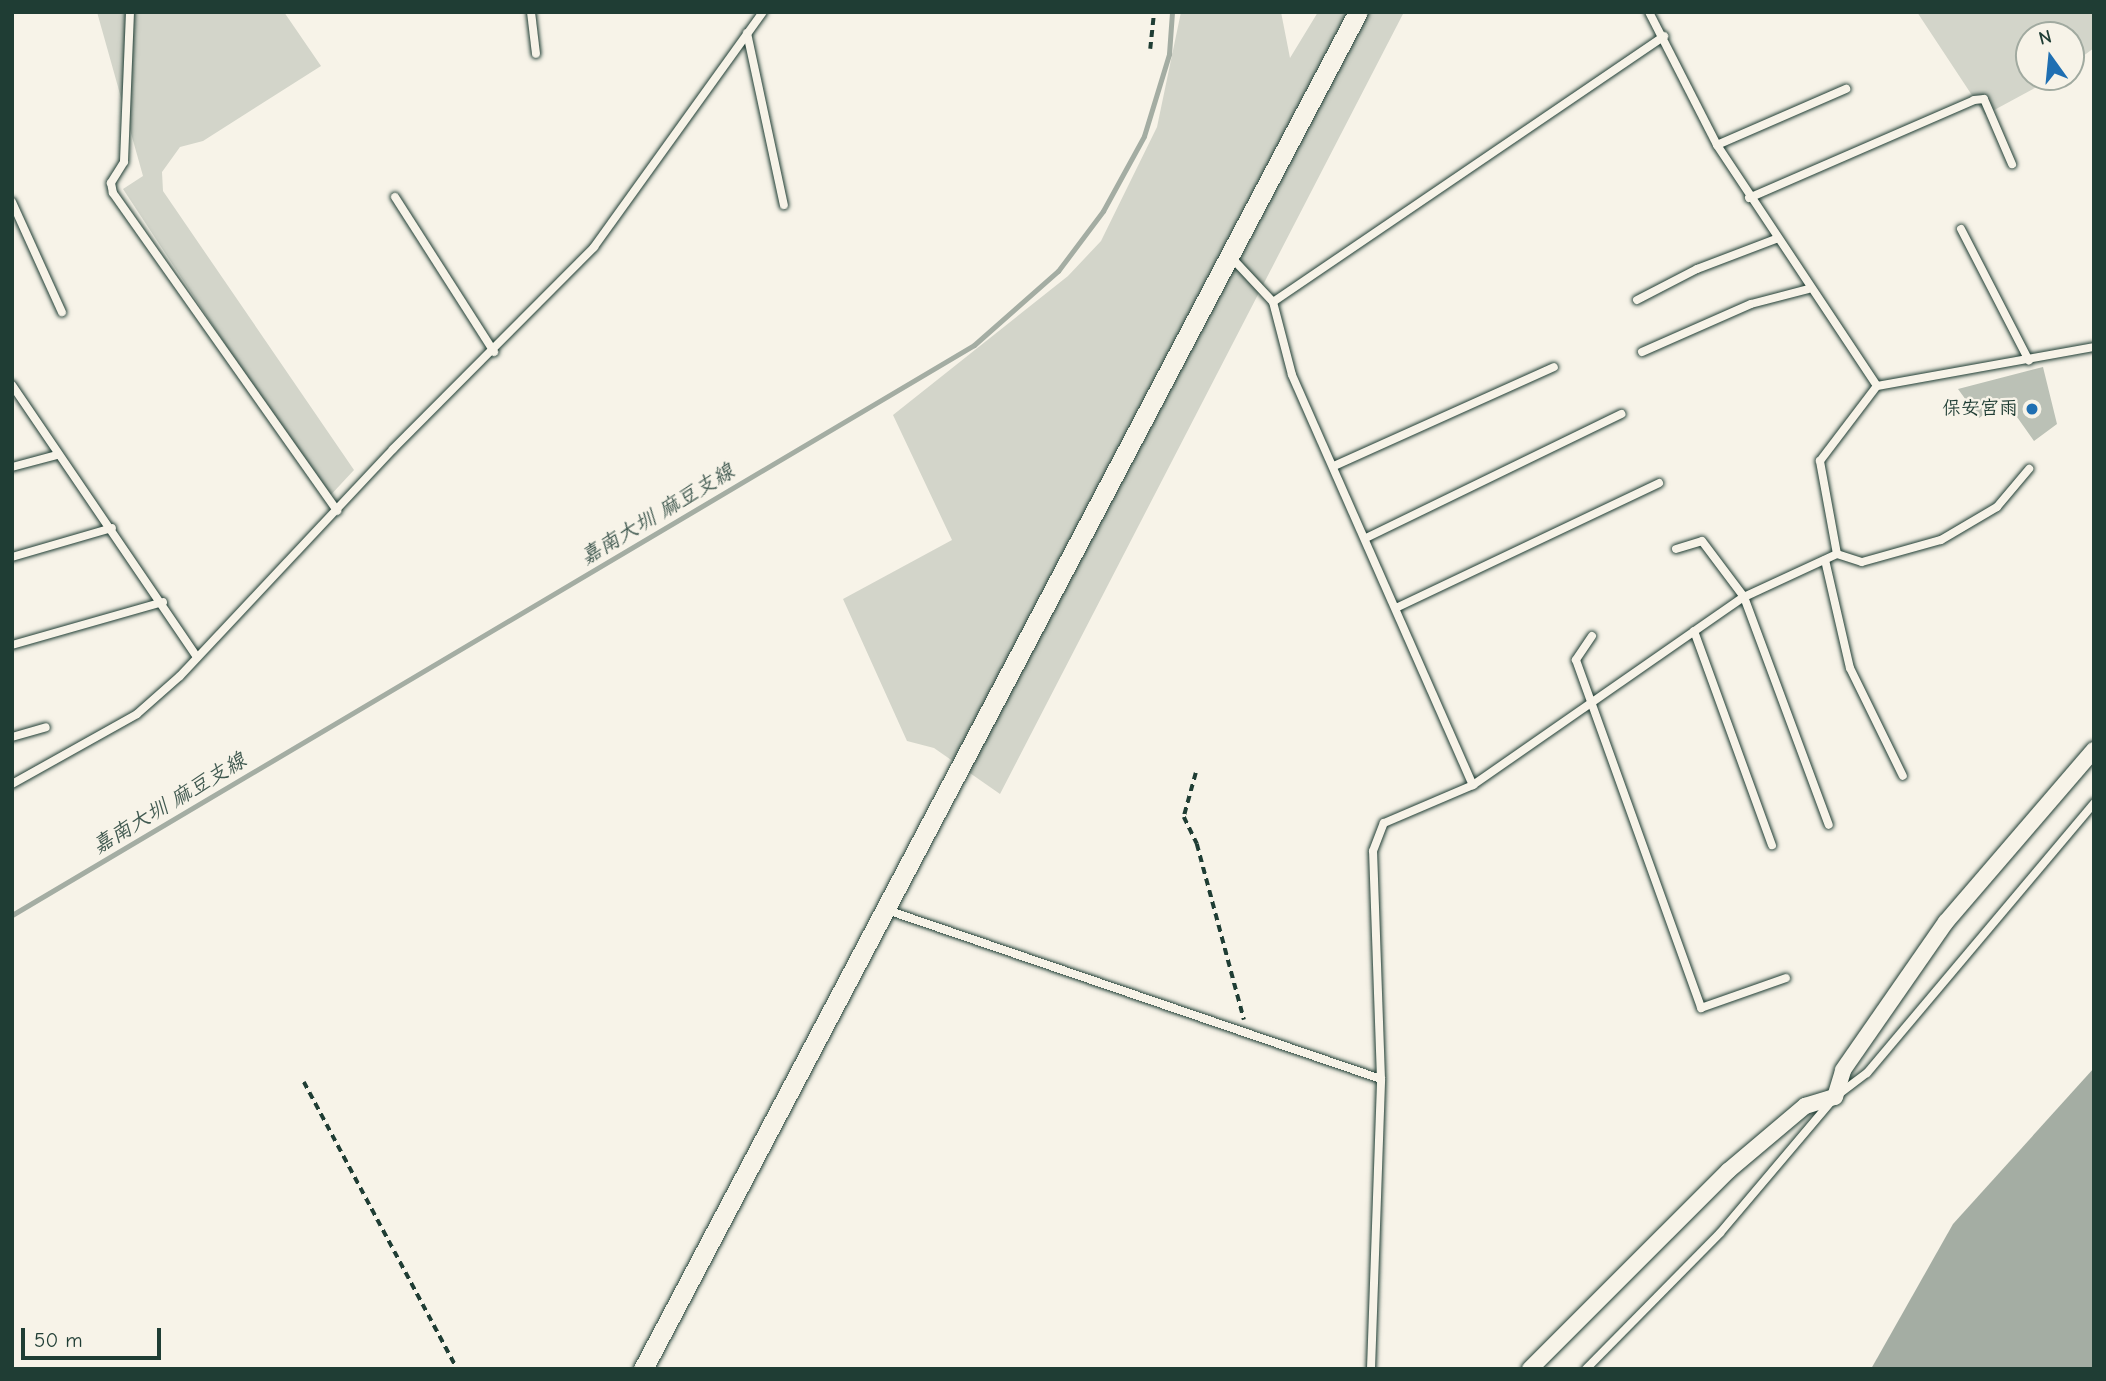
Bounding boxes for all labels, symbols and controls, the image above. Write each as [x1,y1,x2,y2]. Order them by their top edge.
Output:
north arrow [2015,21,2085,91]
text: N [2036,25,2054,50]
place label: 保安宮雨 [1942,398,2018,420]
marker: 保安宮雨 [2024,401,2040,417]
water label: 嘉南大圳 麻豆支線 [576,458,738,570]
water label: 嘉南大圳 麻豆支線 [88,747,250,859]
scale bar [24,1314,164,1358]
text: 50 m [34,1328,83,1352]

